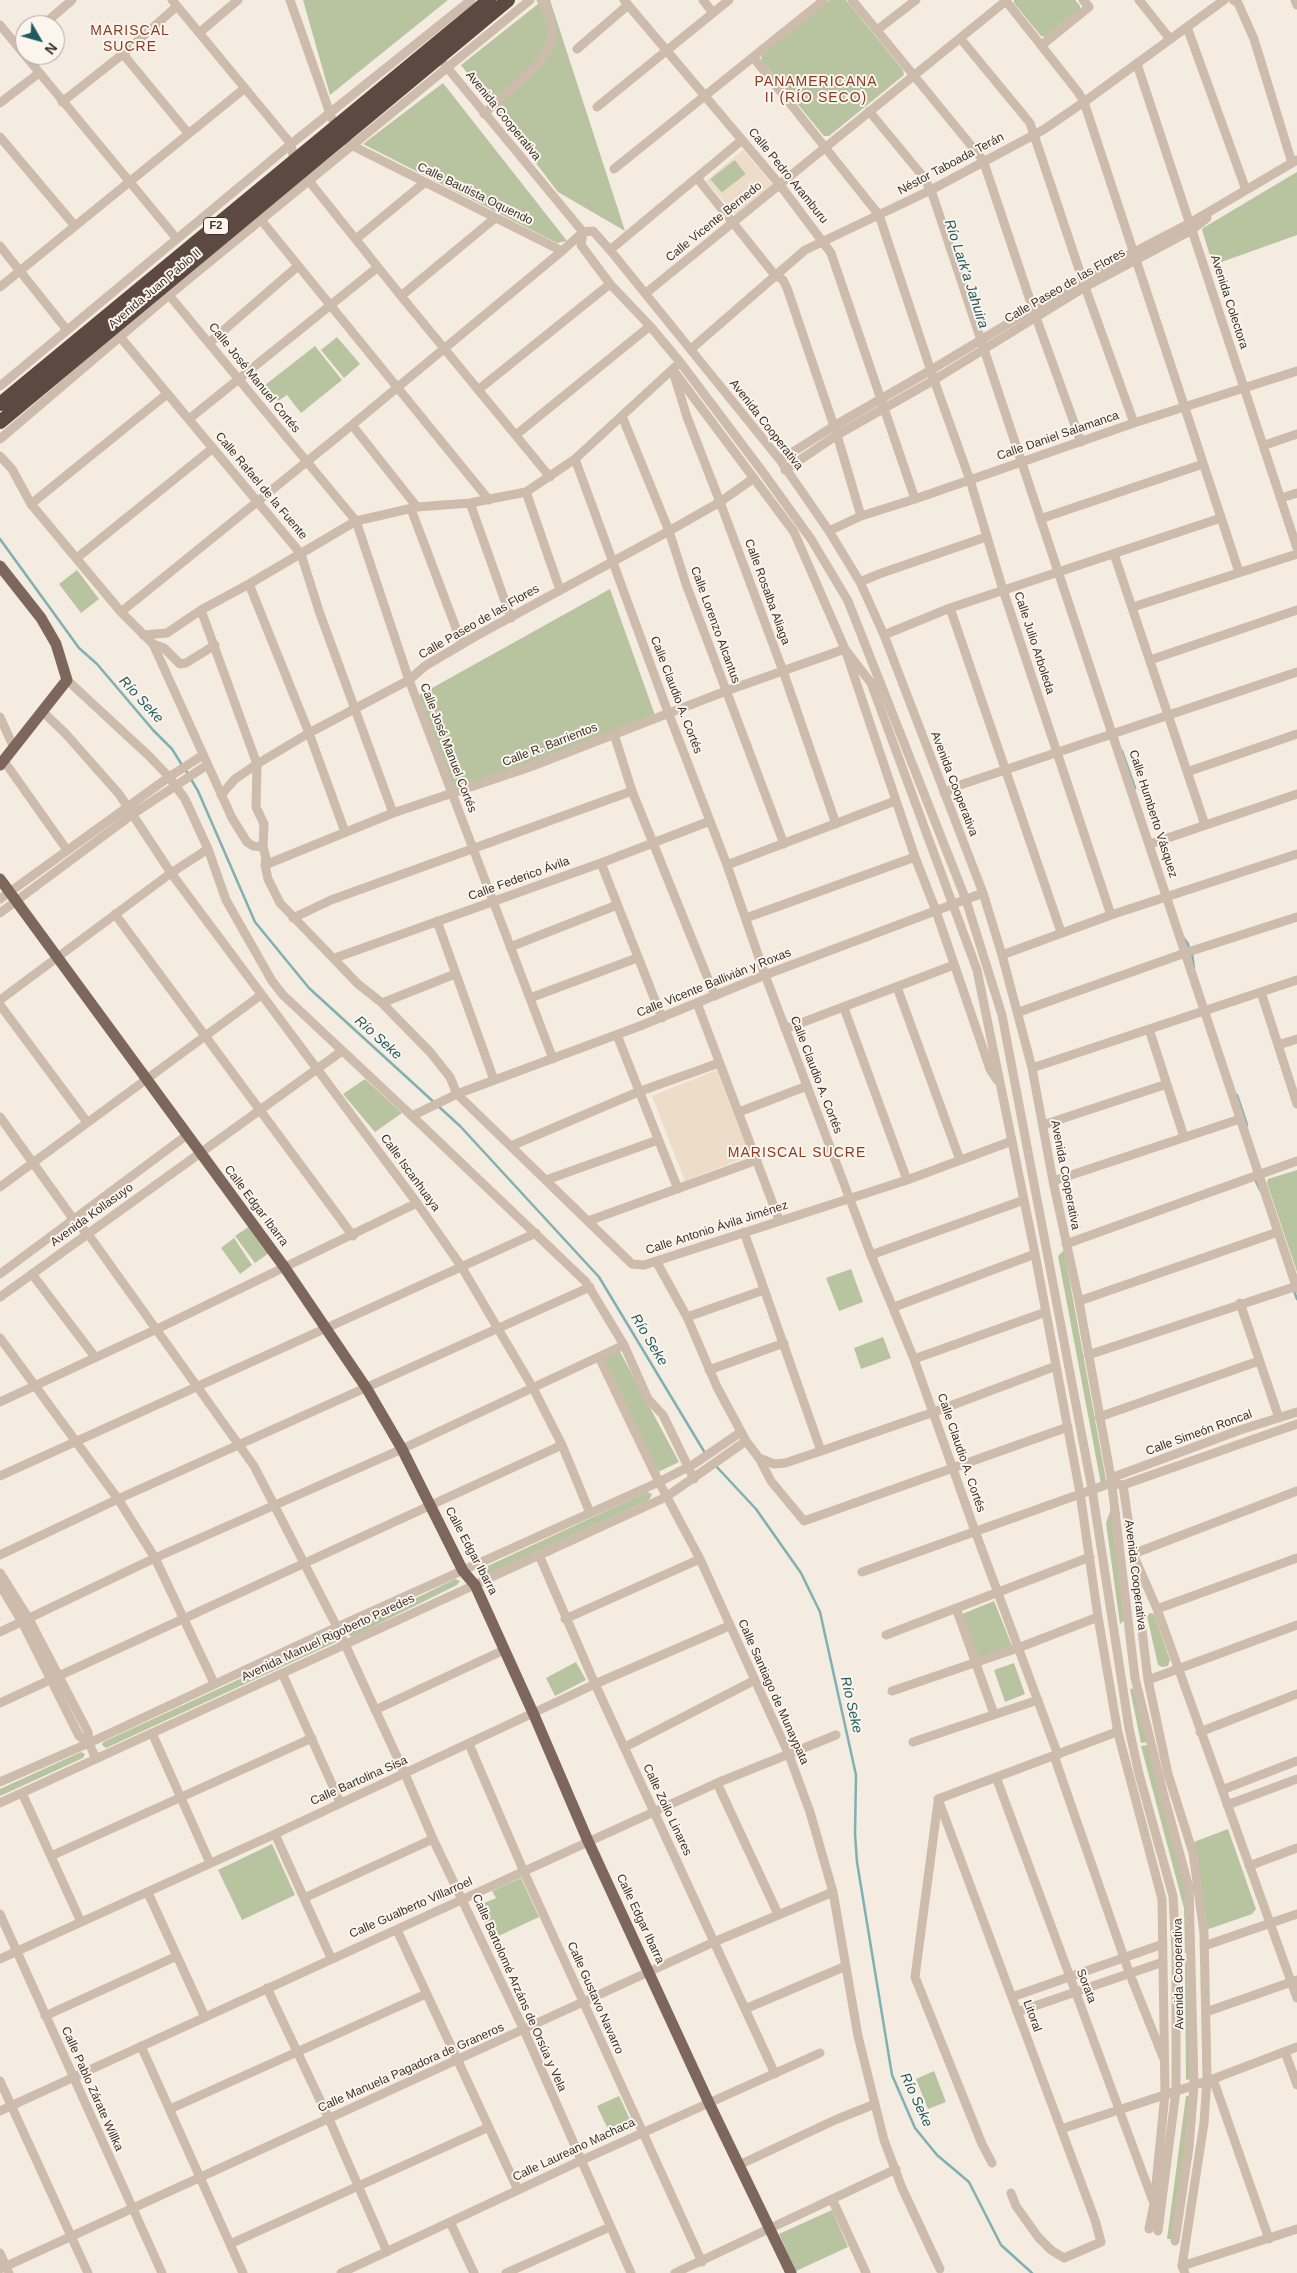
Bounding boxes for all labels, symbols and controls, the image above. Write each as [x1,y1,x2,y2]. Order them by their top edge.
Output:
north arrow [15,15,65,65]
district label: MARISCAL SUCRE [89,23,171,56]
text: N [42,40,60,58]
street label: Avenida Cooperativa [462,68,544,164]
district label: PANAMERICANA II (RÍO SECO) [753,74,879,106]
street label: Calle Pedro Aramburu [745,125,831,227]
street label: Néstor Taboada Terán [895,130,1007,198]
street label: Calle Bautista Oquendo [415,160,535,228]
street label: Calle Vicente Bernedo [663,179,765,265]
water label: Río Lark’a Jahuira [940,217,992,331]
road number: F2 [204,218,228,235]
street label: Avenida Juan Pablo II [106,246,204,332]
street label: Calle Paseo de las Flores [1002,246,1128,326]
street label: Avenida Colectora [1207,253,1251,351]
street label: Calle José Manuel Cortés [205,320,303,436]
street label: Avenida Cooperativa [726,377,806,473]
street label: Calle Daniel Salamanca [995,408,1121,464]
street label: Calle Rafael de la Fuente [212,430,310,542]
street label: Calle Rosalba Aliaga [741,537,793,647]
street label: Calle Lorenzo Alcantus [687,565,743,685]
street label: Calle Paseo de las Flores [416,582,542,662]
street label: Calle Julio Arboleda [1011,590,1057,696]
street label: Calle Claudio A. Cortés [647,634,705,756]
water label: Río Seke [115,673,167,727]
street label: Calle José Manuel Cortés [417,681,479,815]
street label: Calle R. Barrientos [500,720,600,770]
street label: Avenida Cooperativa [927,730,981,838]
street label: Calle Humberto Vásquez [1126,748,1180,880]
street label: Calle Federico Ávila [466,854,572,904]
street label: Calle Vicente Ballivián y Roxas [635,945,793,1021]
water label: Río Seke [351,1012,405,1064]
street label: Calle Claudio A. Cortés [787,1014,845,1136]
street label: Avenida Cooperativa [1047,1119,1083,1231]
street label: Calle Iscanhuaya [377,1132,443,1214]
district label: MARISCAL SUCRE [726,1145,868,1161]
street label: Calle Edgar Ibarra [221,1163,291,1249]
street label: Avenida Kollasuyo [48,1180,136,1250]
street label: Calle Antonio Ávila Jiménez [644,1198,790,1258]
water label: Río Seke [627,1311,671,1369]
street label: Calle Claudio A. Cortés [934,1392,988,1514]
street label: Calle Simeón Roncal [1144,1407,1254,1459]
street label: Calle Edgar Ibarra [442,1505,500,1597]
street label: Avenida Cooperativa [1121,1519,1149,1631]
street label: Avenida Manuel Rigoberto Paredes [239,1591,417,1685]
street label: Calle Santiago de Munaypata [734,1617,812,1767]
water label: Río Seke [836,1675,866,1735]
street label: Calle Bartolina Sisa [308,1753,410,1809]
street label: Calle Zoilo Linares [639,1762,695,1858]
street label: Calle Edgar Ibarra [613,1872,667,1966]
street label: Calle Gualberto Villarroel [347,1874,475,1942]
street label: Calle Bartolomé Arzáns de Orsúa y Vela [469,1892,569,2094]
street label: Avenida Cooperativa [1171,1918,1187,2030]
street label: Calle Gustavo Navarro [564,1940,626,2056]
street label: Sorata [1073,1967,1099,2005]
street label: Litoral [1020,1998,1044,2034]
street label: Calle Manuela Pagadora de Graneros [316,2020,506,2116]
street label: Calle Pablo Zárate Willka [58,2025,126,2153]
water label: Río Seke [896,2070,936,2130]
street label: Calle Laureano Machaca [510,2115,638,2185]

